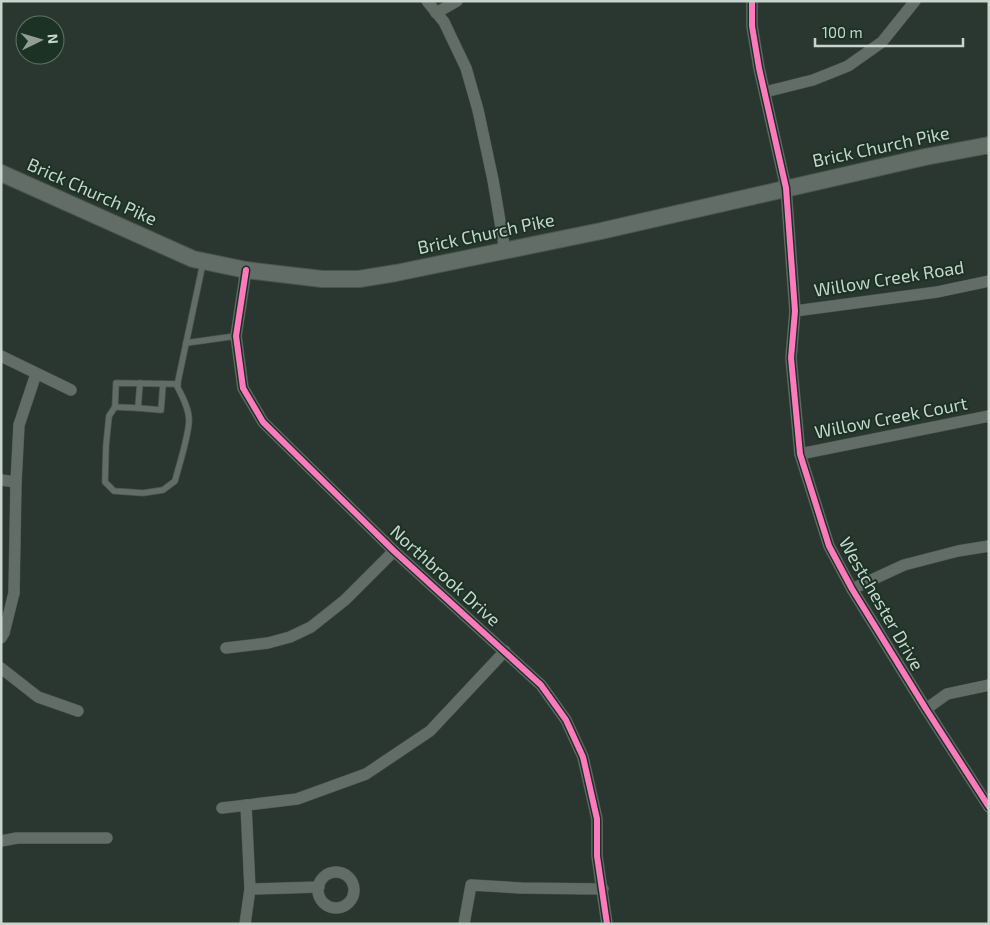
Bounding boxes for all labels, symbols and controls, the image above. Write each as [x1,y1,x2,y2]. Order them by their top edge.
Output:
north arrow [15,15,65,65]
scale bar [815,15,962,47]
text: 100 m [822,23,863,41]
text: N [45,33,62,45]
street label: Brick Church Pike [810,121,951,171]
street label: Brick Church Pike [24,153,161,230]
street label: Brick Church Pike [415,208,556,258]
street label: Willow Creek Road [812,255,966,301]
street label: Willow Creek Court [812,391,969,443]
street label: Northbrook Drive [386,520,505,631]
street label: Westchester Drive [835,533,929,674]

